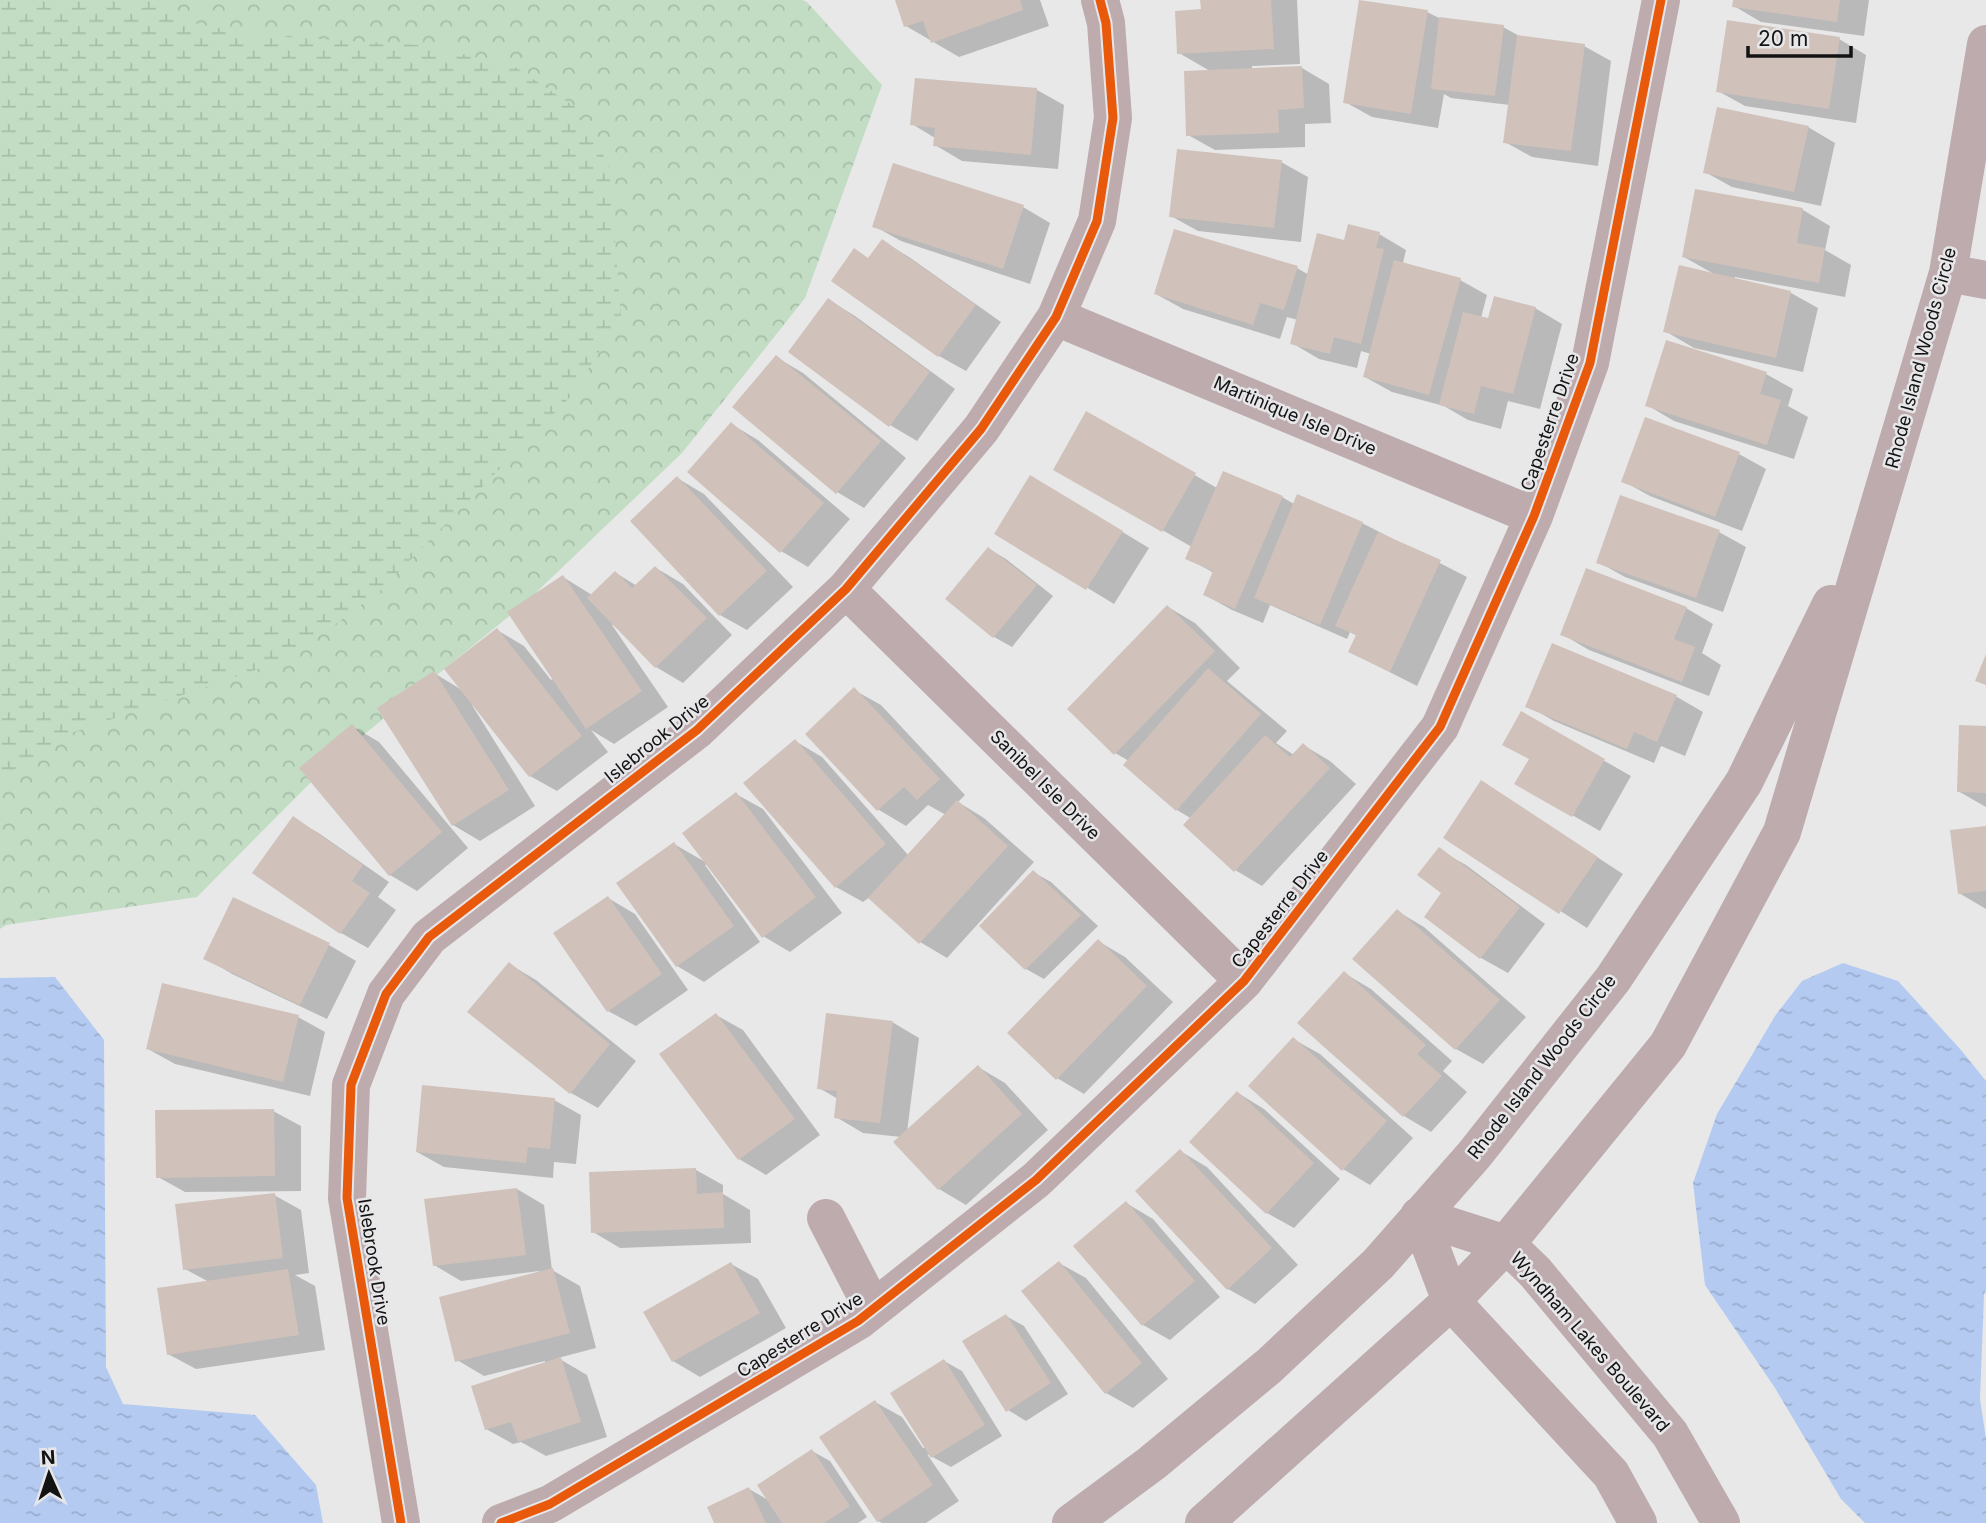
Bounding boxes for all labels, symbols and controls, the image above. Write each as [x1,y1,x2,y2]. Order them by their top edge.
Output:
scale bar [1748,14,1851,58]
text: 20 m [1758,26,1808,51]
street label: Rhode Island Woods Circle [1881,245,1960,471]
street label: Capesterre Drive [1516,350,1583,493]
street label: Martinique Isle Drive [1211,372,1380,459]
street label: Islebrook Drive [600,690,713,787]
street label: Sanibel Isle Drive [986,725,1105,844]
street label: Capesterre Drive [1227,845,1332,972]
street label: Rhode Island Woods Circle [1463,970,1620,1163]
street label: Islebrook Drive [354,1197,395,1327]
street label: Wyndham Lakes Boulevard [1507,1248,1674,1436]
street label: Capesterre Drive [733,1287,866,1382]
north arrow [14,1439,84,1509]
text: N [40,1446,56,1469]

